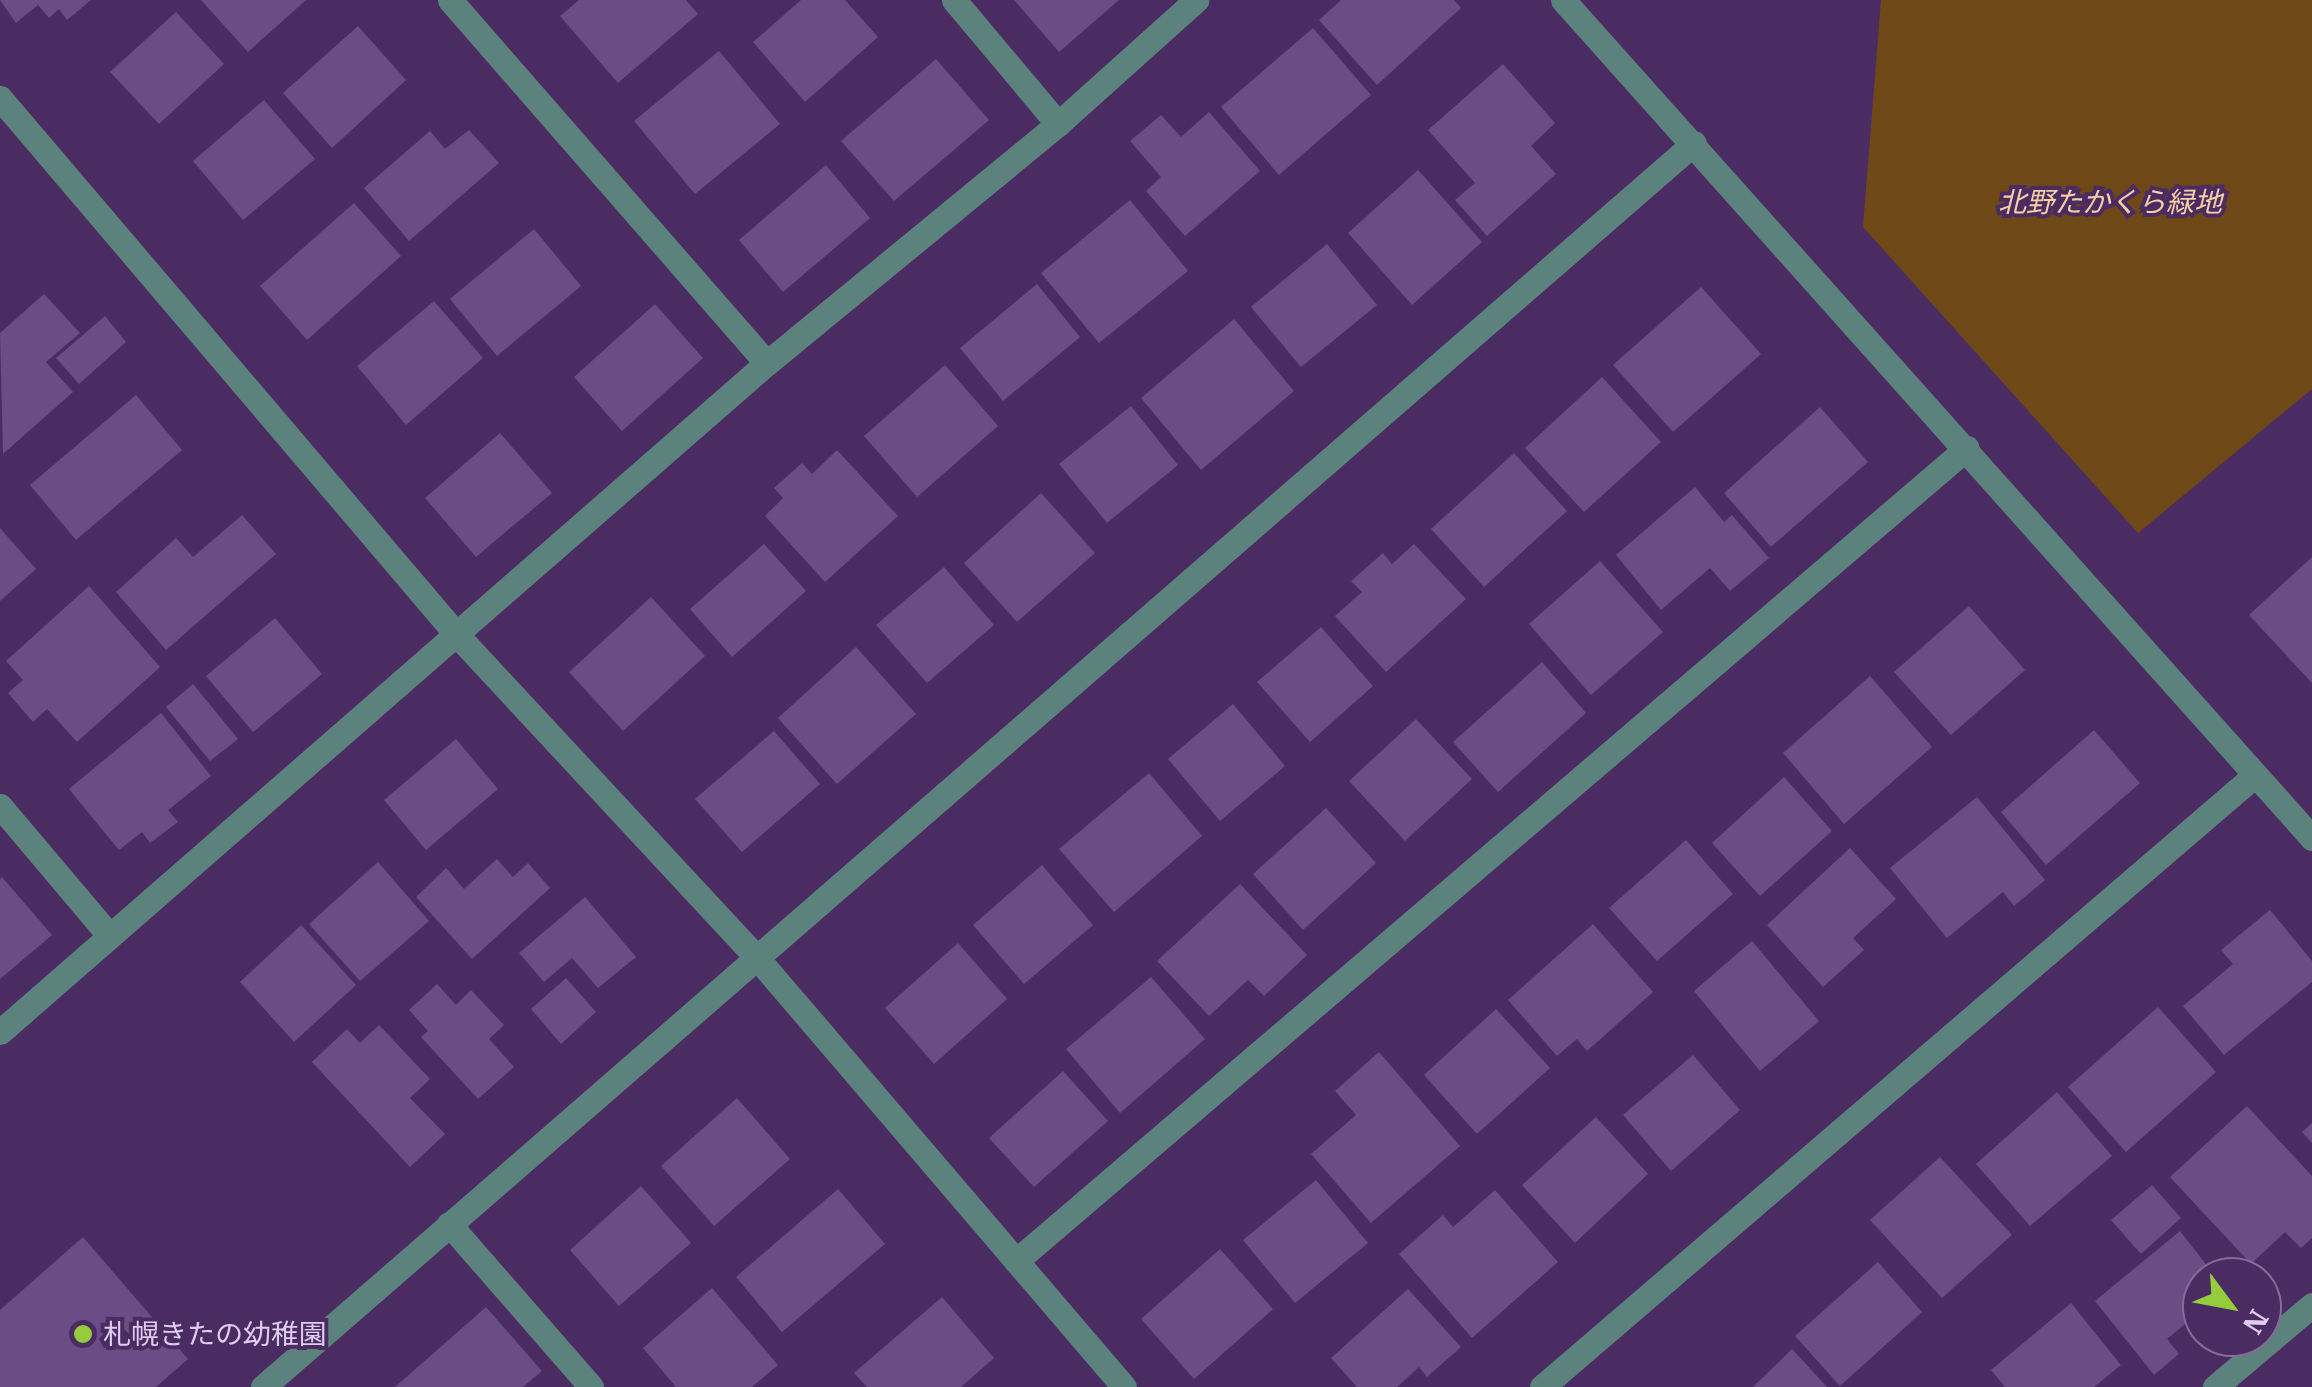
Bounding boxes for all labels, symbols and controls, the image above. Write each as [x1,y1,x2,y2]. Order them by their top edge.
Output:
park label: 北野たかくら緑地 [1998,185,2222,219]
north arrow [2182,1257,2282,1357]
text: N [2235,1303,2278,1341]
place label: 札幌きたの幼稚園 [103,1317,327,1351]
marker: 札幌きたの幼稚園 [72,1323,94,1345]

